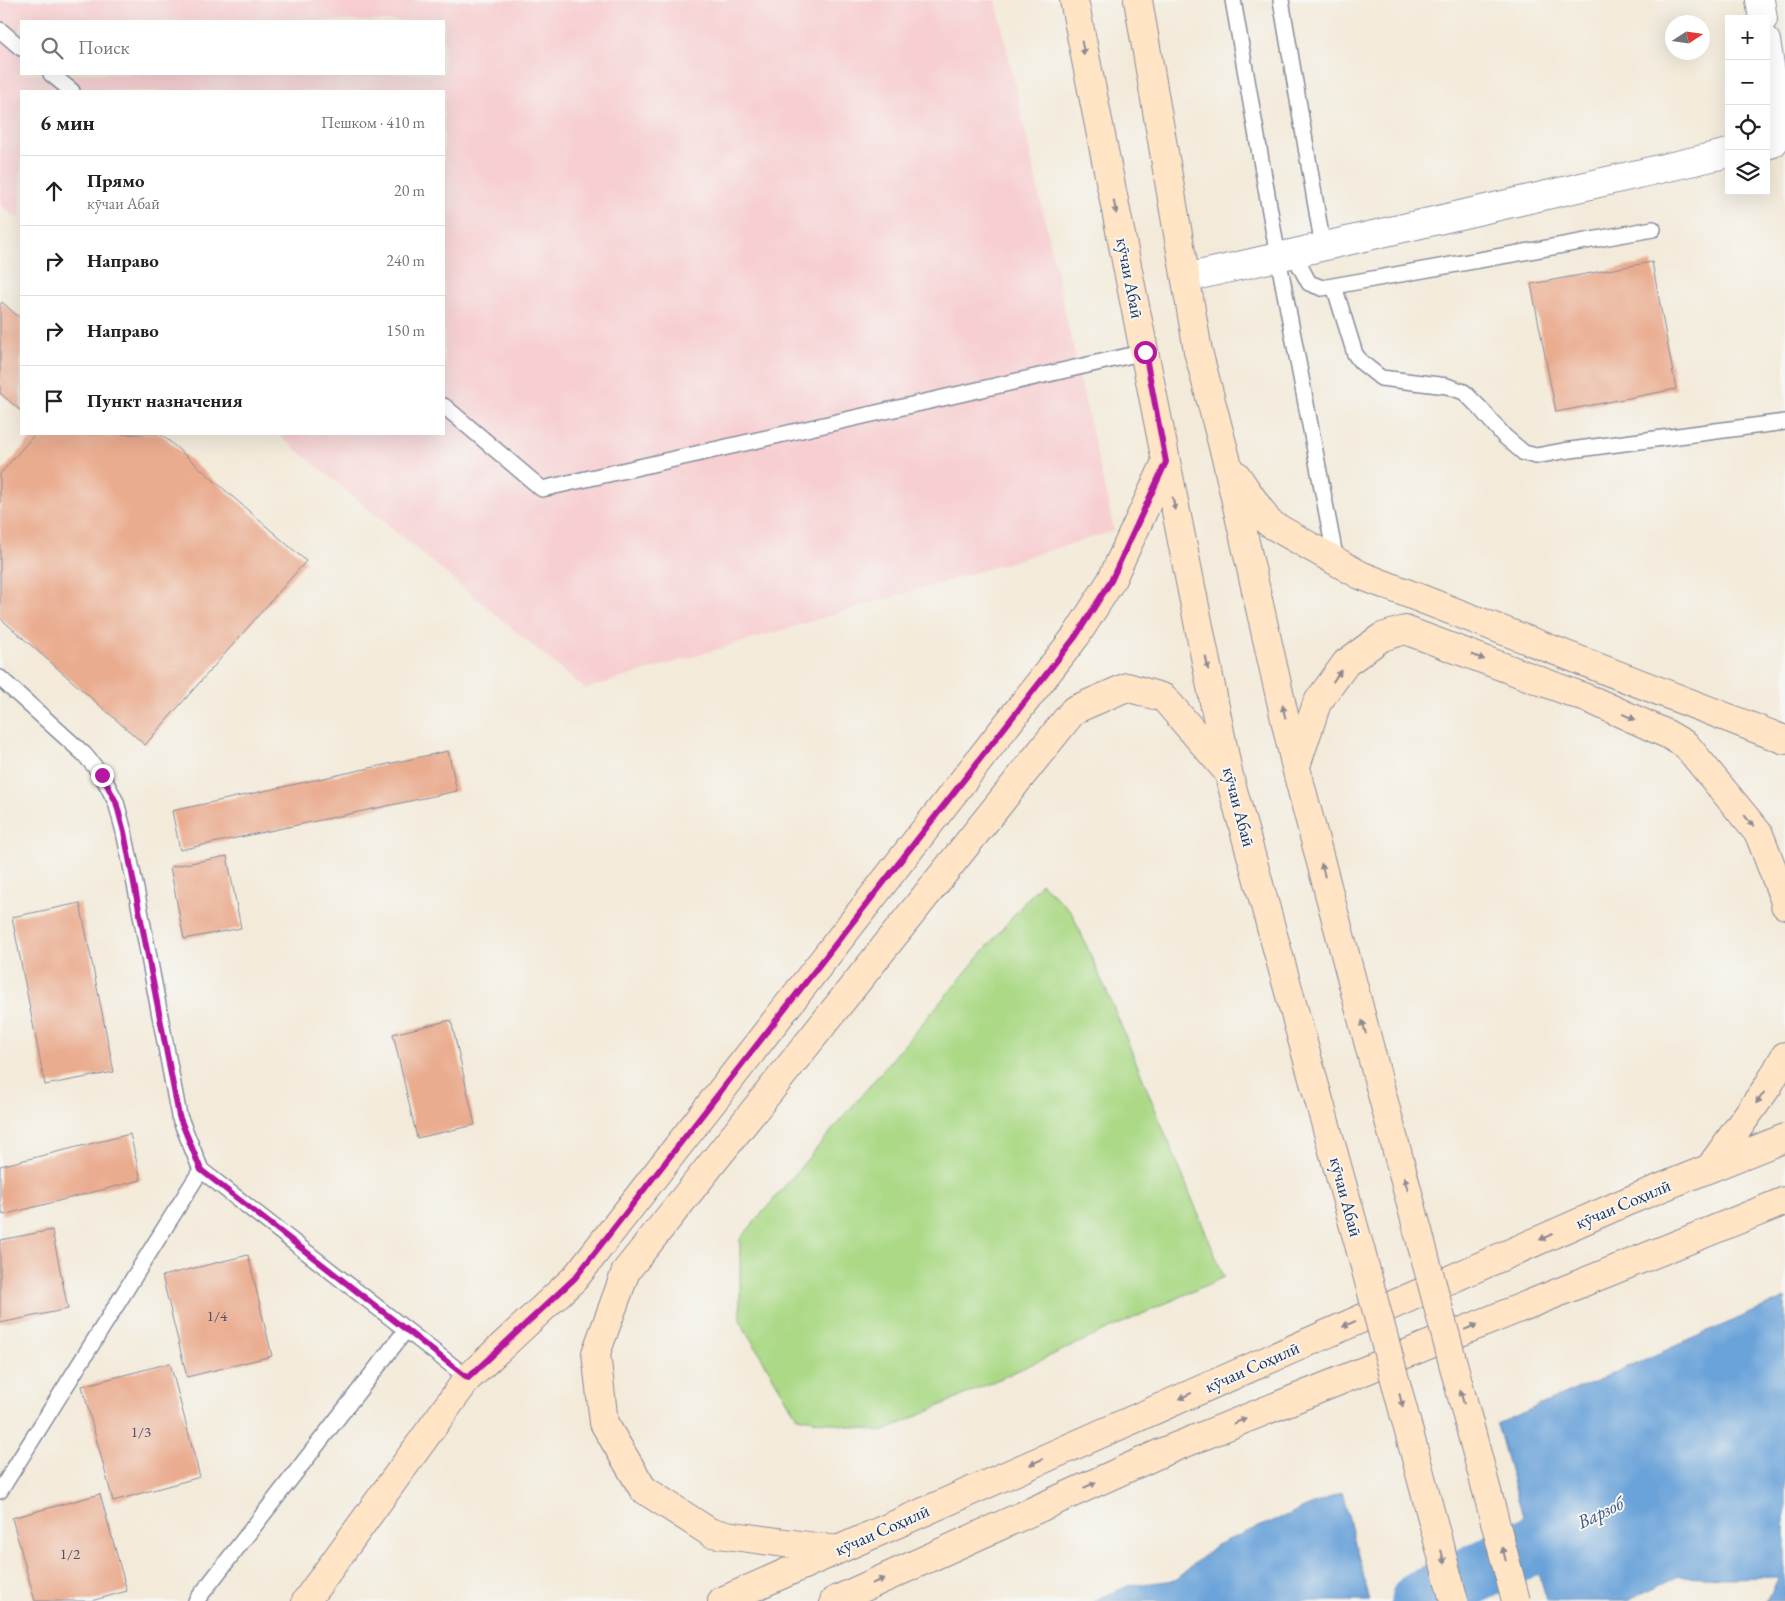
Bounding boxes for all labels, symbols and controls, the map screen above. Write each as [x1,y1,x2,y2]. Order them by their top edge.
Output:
north arrow [1665,15,1710,60]
map controls [1725,15,1770,195]
button: + [1725,15,1770,60]
search box [20,20,445,75]
icon: search [38,34,66,62]
text: Поиск [78,35,130,60]
one-way arrow [1080,40,1088,56]
button: − [1725,60,1770,105]
button: locate [1725,105,1770,150]
text: 6 мин [40,109,95,136]
text: Пешком · 410 m [321,112,425,133]
button: layers [1725,150,1770,195]
text: Прямо [87,168,145,193]
icon: ahead [40,177,68,205]
text: 20 m [394,180,425,201]
text: кӯчаи Абаӣ [87,193,160,214]
one-way arrow [1112,199,1120,215]
street label: кӯчаи Абаӣ [1111,236,1150,321]
icon: right [40,247,68,275]
text: Направо [87,248,159,273]
text: 240 m [386,250,425,271]
icon: right [40,317,68,345]
text: Направо [87,318,159,343]
text: 150 m [386,320,425,341]
route start [1134,341,1157,364]
icon: arrive [40,387,68,415]
text: Пункт назначения [87,388,243,413]
one-way arrow [1171,496,1179,512]
one-way arrow [1471,653,1486,661]
one-way arrow [1203,655,1211,671]
one-way arrow [1332,669,1342,683]
one-way arrow [1280,705,1288,720]
one-way arrow [1622,713,1636,721]
route end [91,764,114,787]
street label: кӯчаи Абаӣ [1218,764,1261,850]
one-way arrow [1743,814,1754,827]
one-way arrow [1319,862,1327,878]
one-way arrow [1360,1020,1368,1035]
one-way arrow [1755,1091,1765,1105]
street label: кӯчаи Абаӣ [1325,1154,1368,1240]
street label: кӯчаи Соҳилӣ [1572,1173,1674,1234]
one-way arrow [1402,1177,1410,1192]
one-way arrow [1539,1233,1553,1241]
house number: 1/4 [207,1306,228,1325]
one-way arrow [1342,1320,1356,1328]
one-way arrow [1464,1323,1478,1331]
street label: кӯчаи Соҳилӣ [1201,1335,1303,1398]
one-way arrow [1458,1389,1466,1404]
one-way arrow [1178,1393,1192,1401]
one-way arrow [1397,1393,1405,1408]
one-way arrow [1232,1417,1247,1424]
house number: 1/3 [131,1422,151,1441]
one-way arrow [1029,1459,1043,1467]
one-way arrow [1083,1480,1097,1488]
water label: Варзоб [1572,1489,1630,1535]
street label: кӯчаи Соҳилӣ [831,1498,933,1561]
house number: 1/2 [60,1544,81,1563]
one-way arrow [1499,1546,1507,1561]
one-way arrow [1439,1550,1447,1565]
one-way arrow [871,1576,885,1584]

